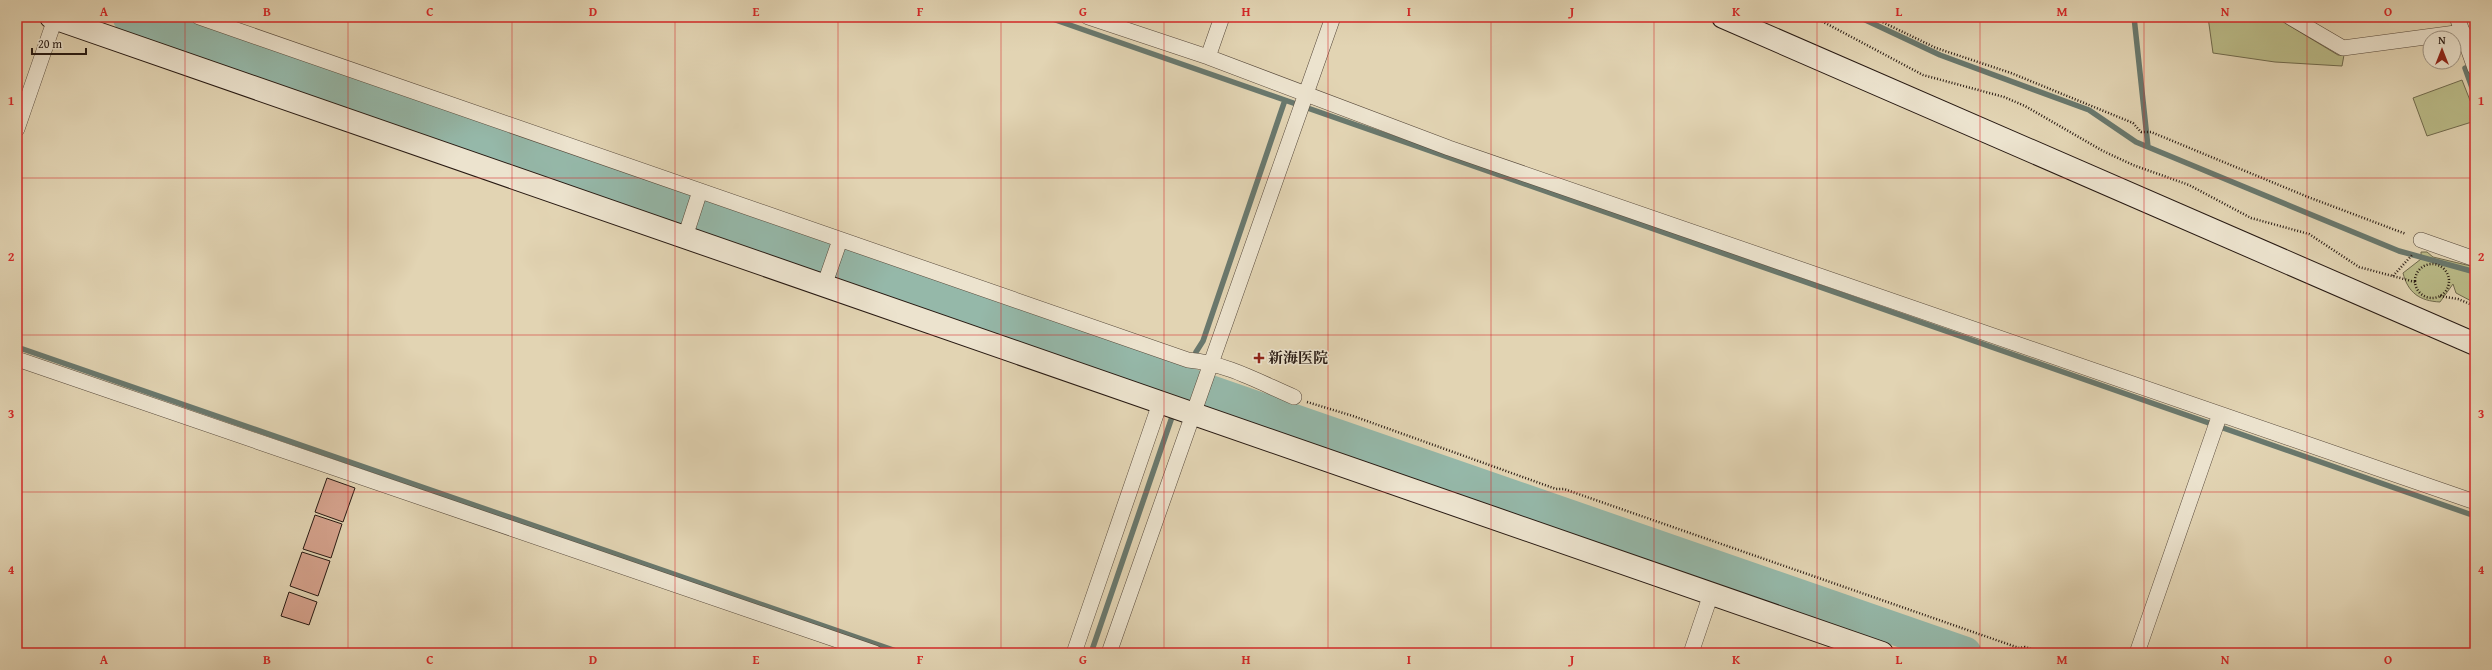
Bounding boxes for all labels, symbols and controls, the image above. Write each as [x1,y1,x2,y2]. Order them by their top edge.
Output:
text: A [100,2,109,21]
text: B [263,2,271,21]
text: C [426,2,434,21]
text: D [589,2,597,21]
text: E [753,2,760,21]
text: F [917,2,924,21]
text: G [1079,2,1087,21]
text: H [1241,2,1251,21]
text: I [1407,2,1411,21]
text: J [1568,2,1575,21]
text: K [1732,2,1741,21]
text: L [1896,2,1903,21]
text: M [2056,2,2068,21]
text: N [2221,2,2230,21]
text: O [2384,2,2392,21]
scale bar [32,30,86,56]
north arrow [2422,30,2462,70]
text: N [2438,32,2446,48]
text: 20 m [38,35,62,52]
text: 1 [8,91,14,110]
text: 1 [2478,91,2484,110]
text: 2 [8,247,15,266]
text: 2 [2478,247,2485,266]
place label: 新海医院 [1268,347,1328,368]
marker: 新海医院 [1253,352,1265,364]
text: 3 [8,404,14,423]
text: 3 [2478,404,2484,423]
text: 4 [8,560,15,579]
text: 4 [2478,560,2485,579]
text: A [100,650,109,669]
text: B [263,650,271,669]
text: C [426,650,434,669]
text: D [589,650,597,669]
text: E [753,650,760,669]
text: F [917,650,924,669]
text: G [1079,650,1087,669]
text: H [1241,650,1251,669]
text: I [1407,650,1411,669]
text: J [1568,650,1575,669]
text: K [1732,650,1741,669]
text: L [1896,650,1903,669]
text: M [2056,650,2068,669]
text: N [2221,650,2230,669]
text: O [2384,650,2392,669]

